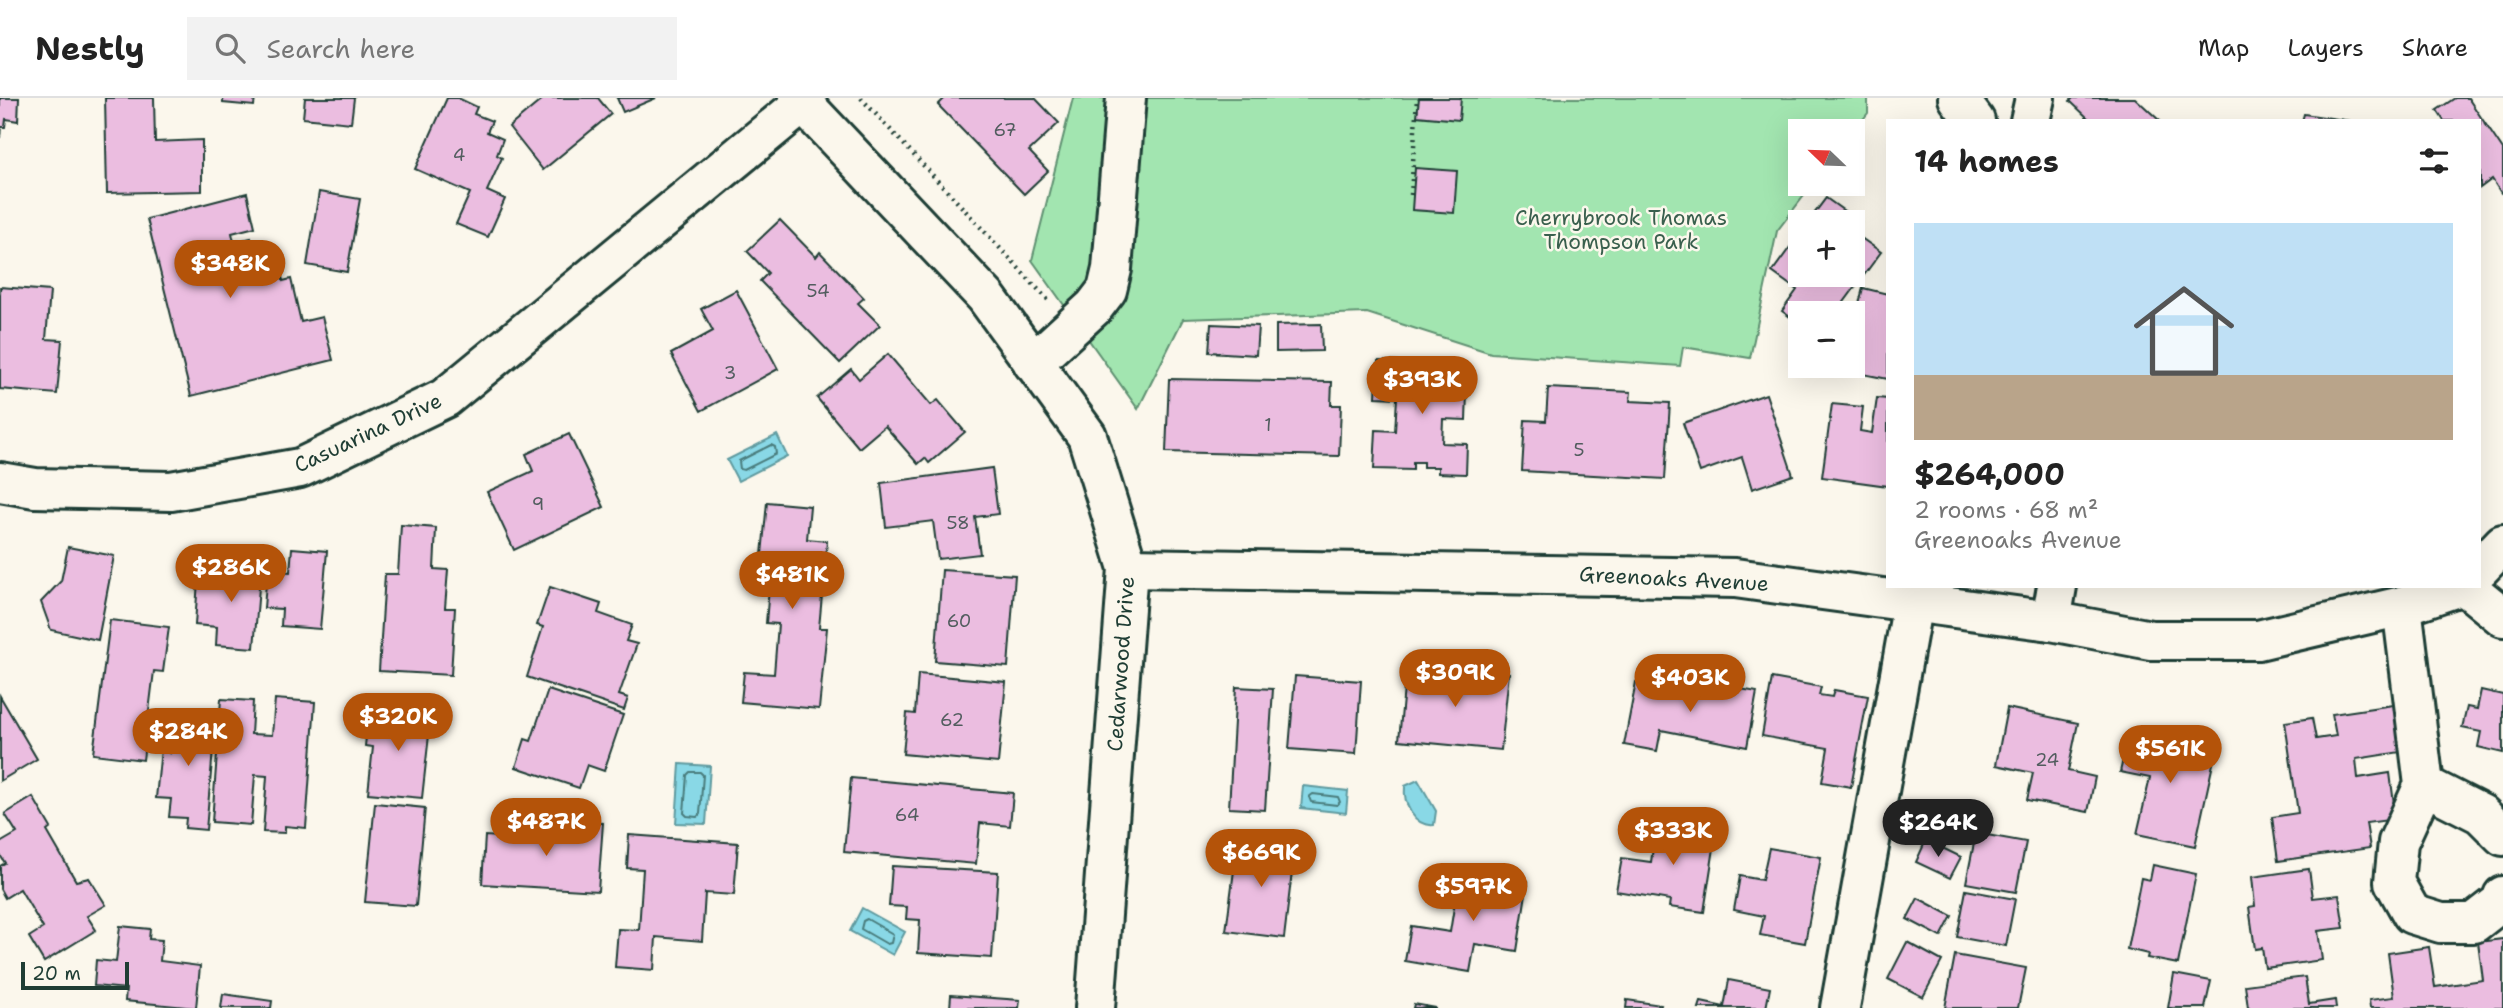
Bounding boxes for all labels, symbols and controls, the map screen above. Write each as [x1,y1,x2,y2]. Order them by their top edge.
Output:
search box [187,17,677,80]
text: Nestly [35,26,145,71]
icon: search [211,29,249,67]
text: Search here [267,31,415,66]
text: Map [2198,32,2249,64]
text: Layers [2287,32,2364,64]
text: Share [2402,32,2468,64]
house number: 67 [993,118,1017,142]
north arrow [1788,119,1866,196]
map controls [1788,119,1865,378]
text: 14 homes [1914,141,2059,182]
icon: filters [2415,142,2453,180]
house number: 4 [453,143,465,167]
park label: Cherrybrook Thomas Thompson Park [1515,204,1727,256]
button: + [1788,210,1865,287]
pin: $348K [181,240,279,300]
text: $348K [190,248,270,278]
icon: home [2121,268,2247,394]
house number: 54 [806,279,830,303]
button: − [1788,301,1865,378]
pin: $393K [1373,356,1471,416]
house number: 3 [724,361,736,385]
text: $393K [1383,364,1461,394]
street label: Casuarina Drive [290,387,446,479]
house number: 1 [1264,413,1272,437]
house number: 5 [1573,438,1585,462]
text: $264,000 [1914,454,2065,495]
house number: 9 [532,492,544,516]
text: 2 rooms · 68 m² [1914,495,2098,525]
house number: 58 [946,511,970,535]
text: Greenoaks Avenue [1914,525,2122,555]
pin: $286K [182,545,280,604]
text: $286K [191,552,271,582]
pin: $481K [743,552,841,611]
text: $481K [755,559,829,589]
street label: Greenoaks Avenue [1578,560,1770,598]
street label: Cedarwood Drive [1101,576,1141,752]
house number: 60 [947,609,971,633]
pin: $309K [1406,650,1504,709]
pin: $403K [1641,654,1739,714]
text: $309K [1415,657,1495,687]
text: $403K [1650,662,1730,692]
pin: $320K [349,694,447,753]
text: $320K [359,701,437,731]
pin: $284K [139,708,237,768]
house number: 62 [940,708,964,732]
text: $284K [149,716,227,746]
pin: $561K [2121,726,2219,785]
text: $561K [2135,733,2205,763]
house number: 24 [2035,748,2059,772]
pin: $487K [497,798,595,858]
pin: $264K [1889,800,1987,859]
house number: 64 [895,803,919,827]
text: $487K [506,806,586,836]
text: $264K [1899,807,1977,837]
pin: $333K [1624,808,1722,867]
text: $333K [1634,815,1712,845]
pin: $669K [1212,830,1310,889]
text: $669K [1221,837,1301,867]
pin: $597K [1424,864,1522,923]
text: $597K [1434,871,1512,901]
scale bar [21,959,130,991]
text: 20 m [32,961,81,986]

